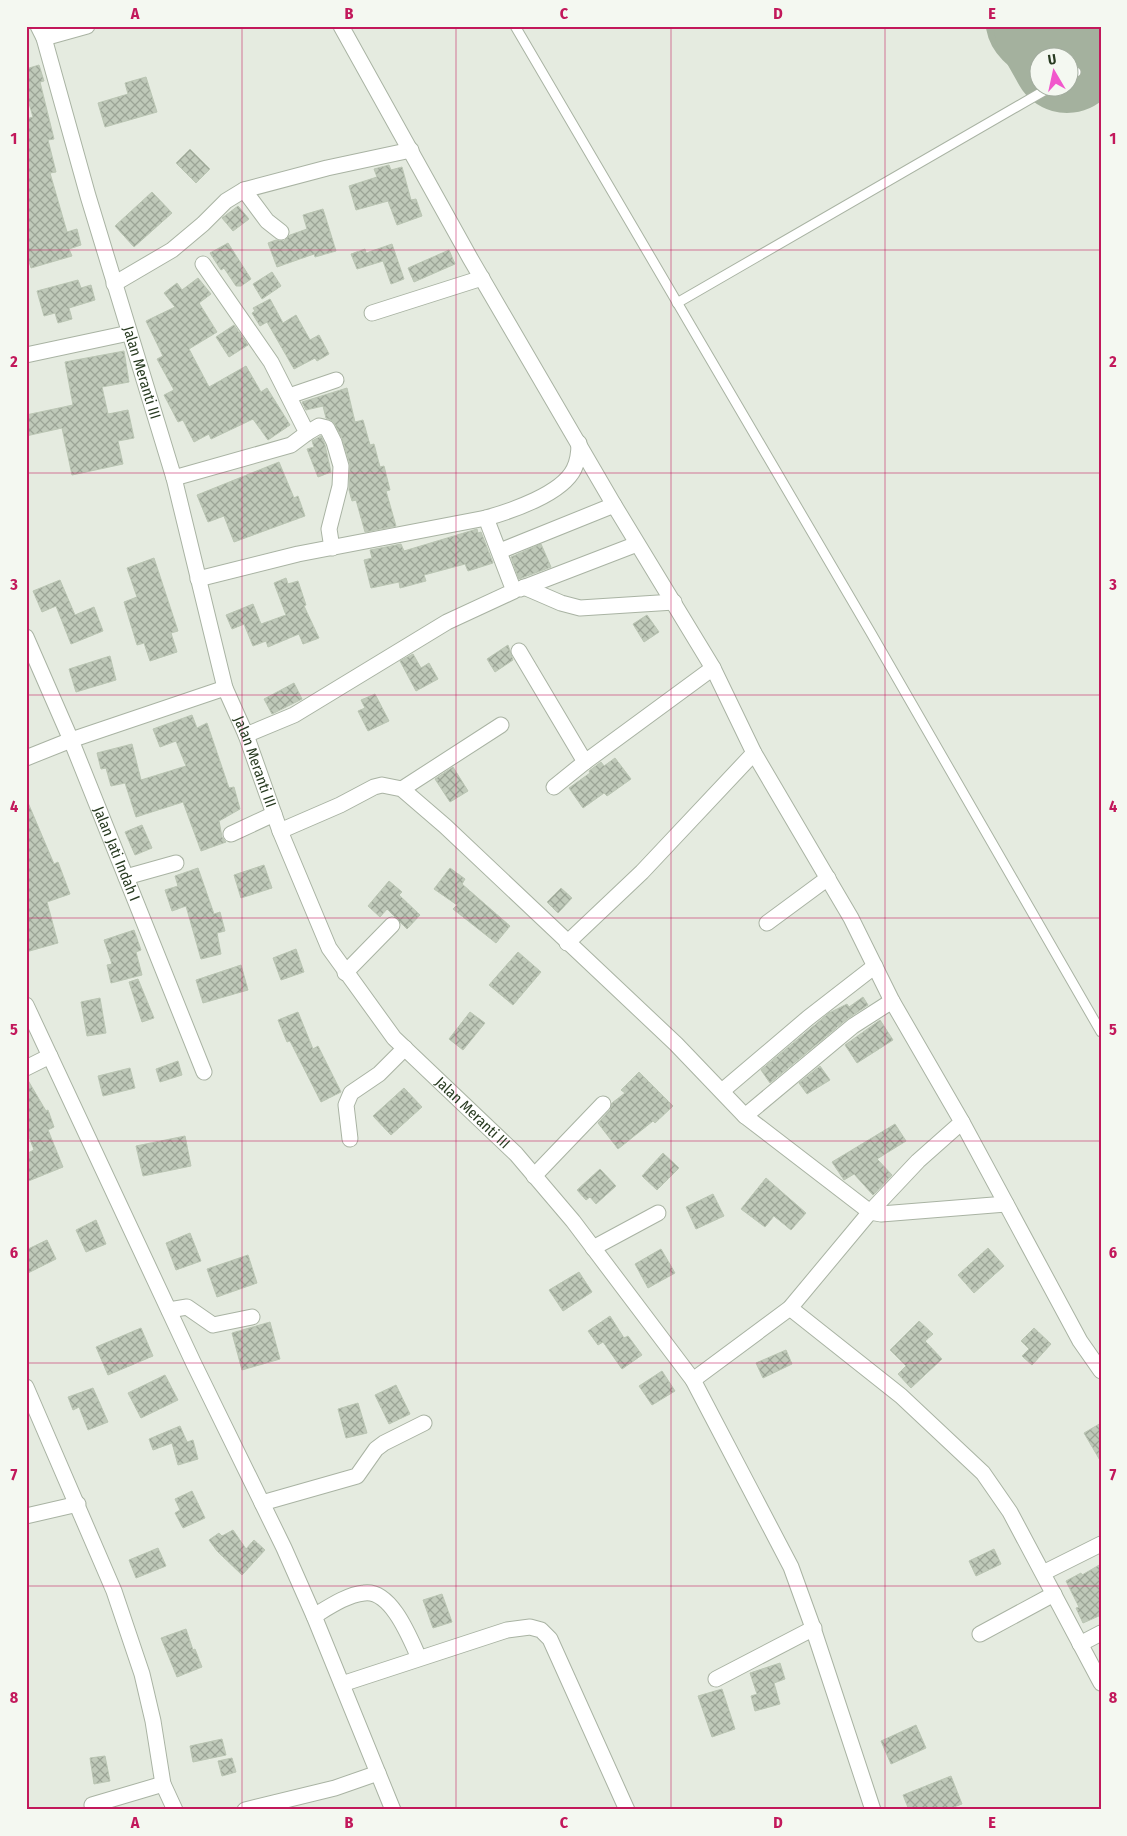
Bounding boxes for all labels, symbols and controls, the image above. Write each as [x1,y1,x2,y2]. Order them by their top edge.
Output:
text: A [130,4,140,23]
text: B [345,4,354,23]
text: C [560,4,569,23]
text: D [773,4,783,23]
text: E [988,4,996,23]
north arrow [1030,48,1080,98]
text: U [1047,51,1057,69]
text: 1 [11,129,17,148]
text: 1 [1110,129,1116,148]
street label: Jalan Meranti III [119,324,164,421]
text: 2 [9,352,18,371]
text: 2 [1108,352,1117,371]
text: 3 [9,575,18,594]
text: 3 [1108,575,1117,594]
street label: Jalan Meranti III [230,713,280,810]
text: 4 [10,797,18,816]
text: 4 [1109,797,1117,816]
street label: Jalan Jati Indah I [90,804,144,904]
text: 5 [10,1020,18,1039]
text: 5 [1109,1020,1117,1039]
street label: Jalan Meranti III [432,1073,514,1152]
text: 6 [10,1243,18,1262]
text: 6 [1109,1243,1117,1262]
text: 7 [11,1465,18,1484]
text: 7 [1110,1465,1117,1484]
text: 8 [10,1688,19,1707]
text: 8 [1109,1688,1118,1707]
text: A [130,1813,140,1832]
text: B [345,1813,354,1832]
text: C [560,1813,569,1832]
text: D [773,1813,783,1832]
text: E [988,1813,996,1832]

